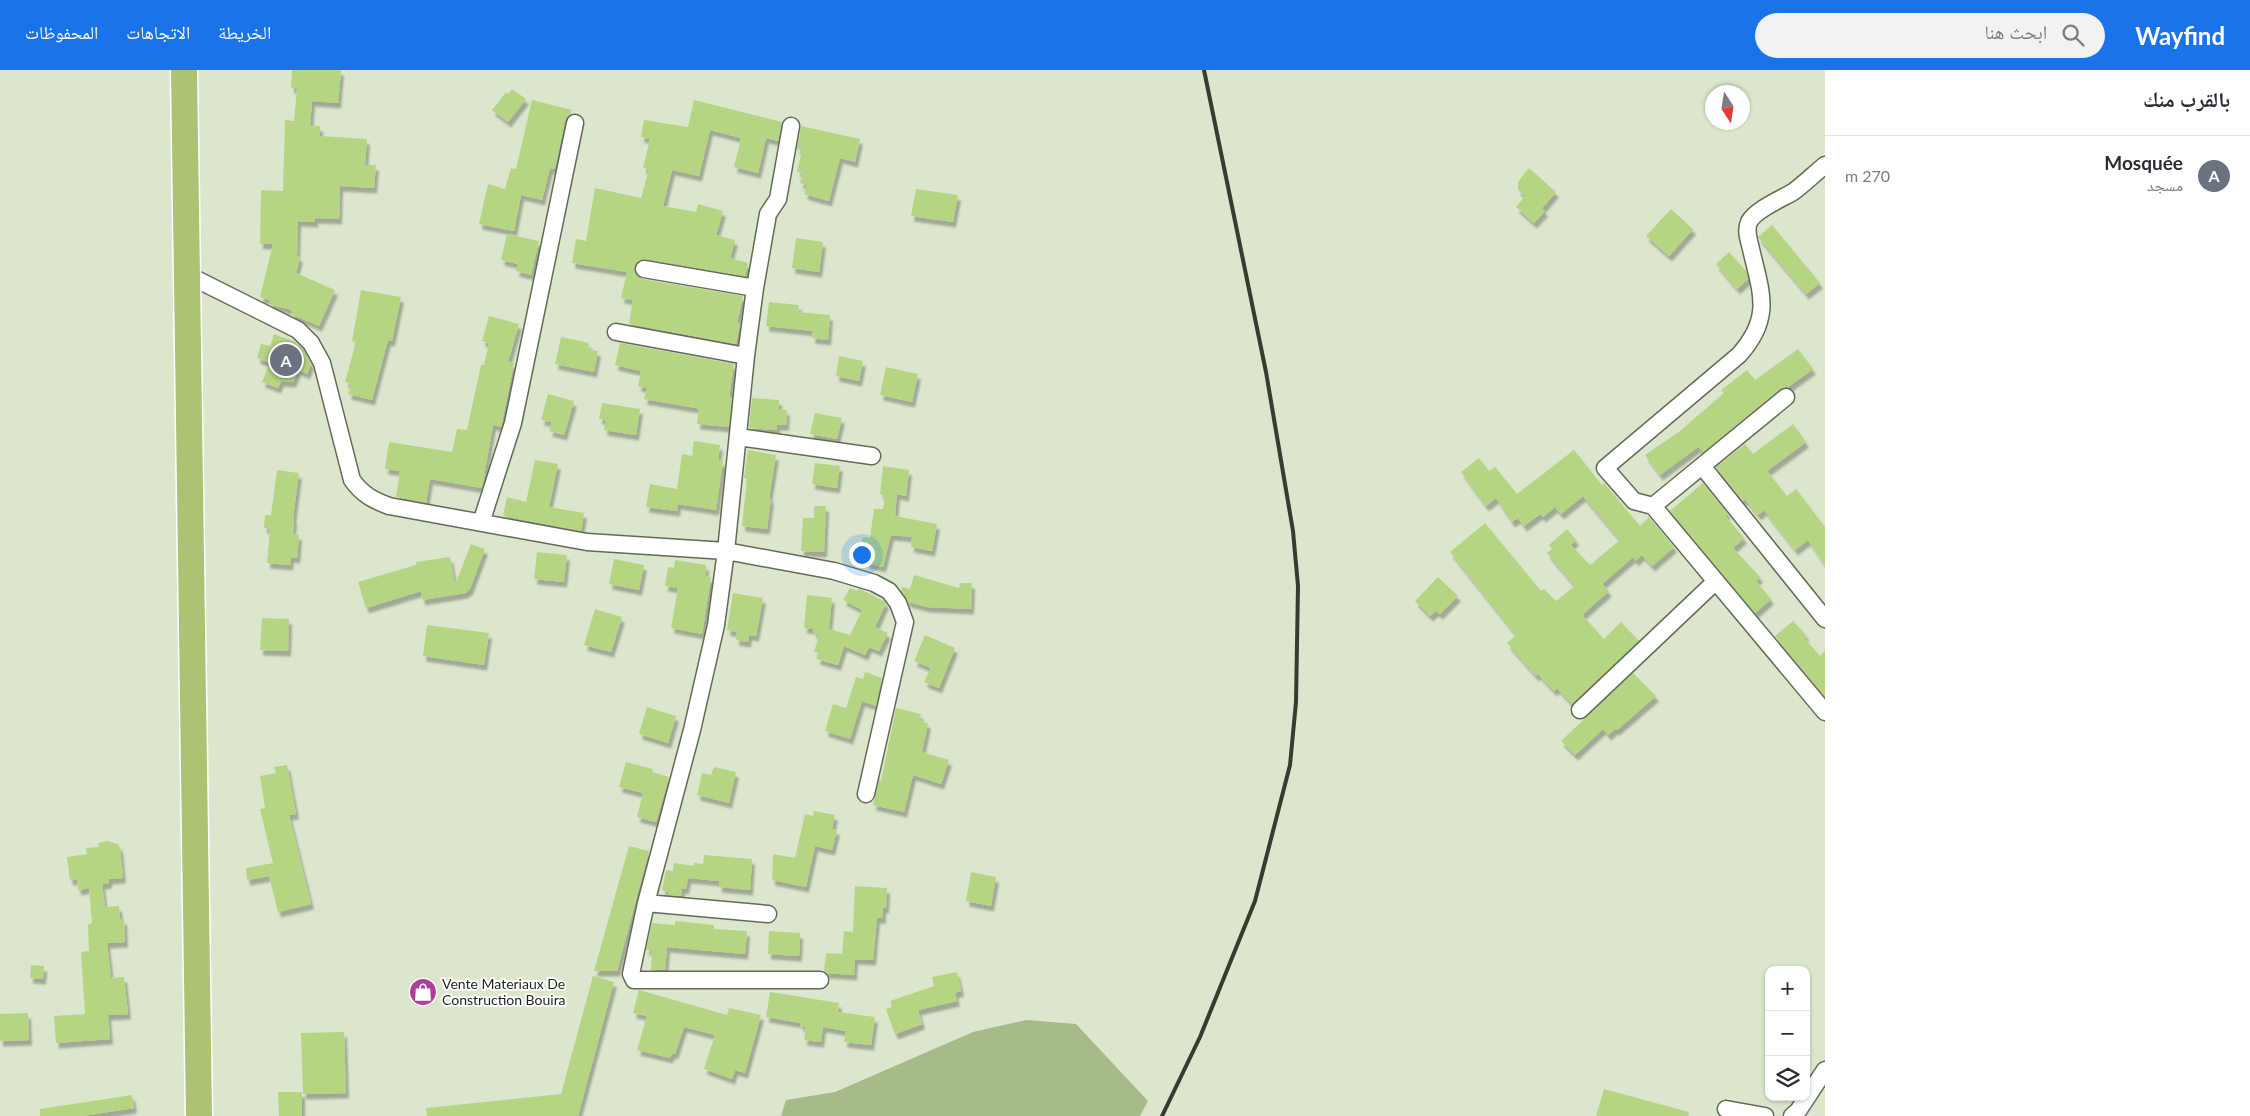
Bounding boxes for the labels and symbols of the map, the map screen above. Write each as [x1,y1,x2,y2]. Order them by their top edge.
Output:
north arrow [1705,85,1750,130]
pin: A [270,341,302,379]
your location [849,542,875,568]
place label: Vente Materiaux De Construction Bouira [442,975,566,1008]
shop icon: Vente Materiaux De Construction Bouira [408,977,438,1007]

